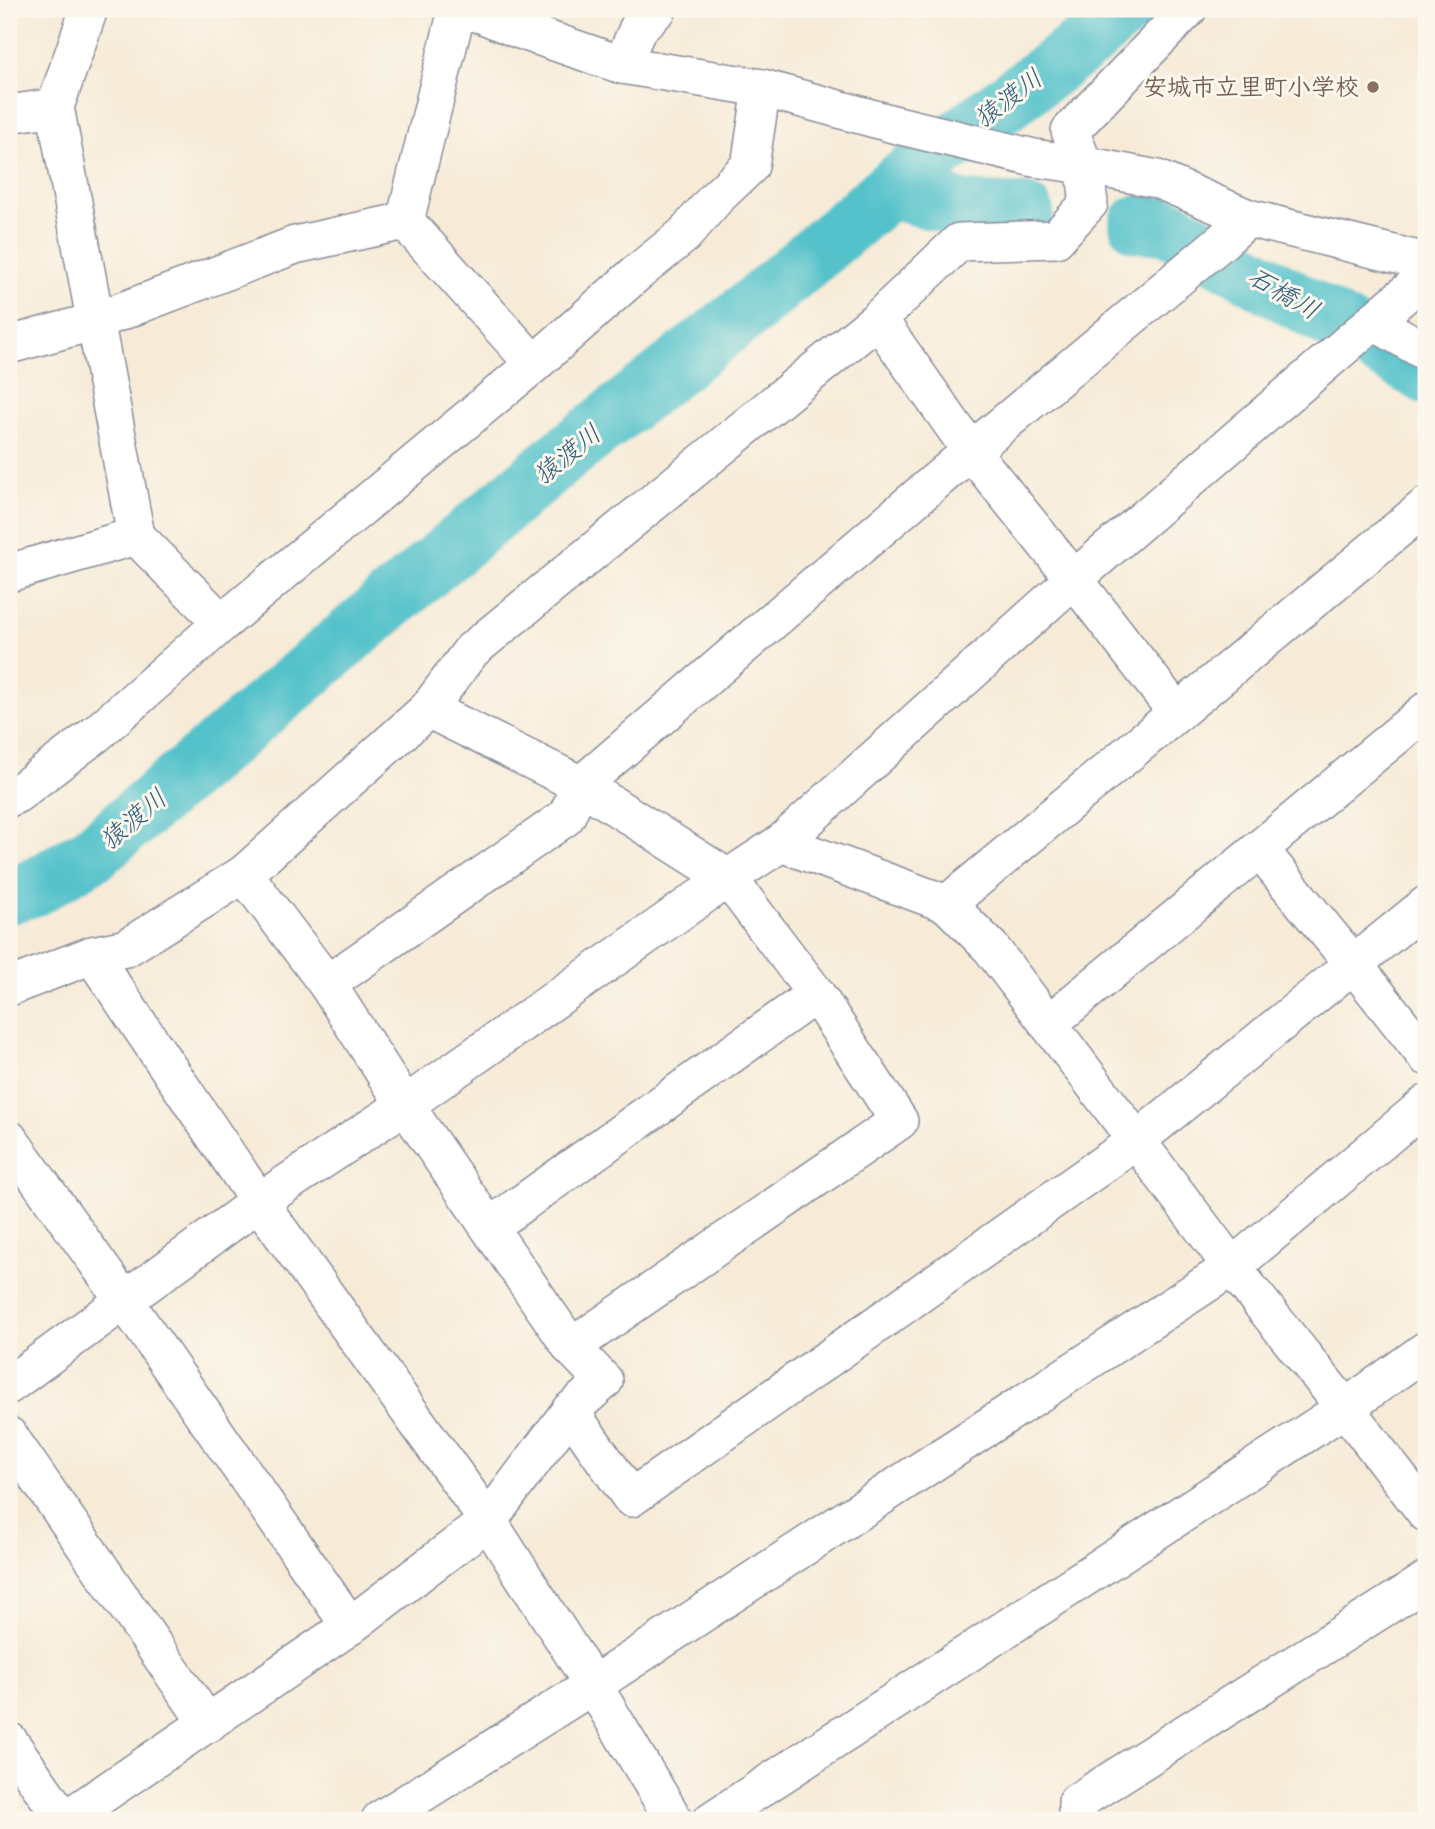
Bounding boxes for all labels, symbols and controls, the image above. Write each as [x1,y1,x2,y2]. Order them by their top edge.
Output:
water label: 猿渡川 [967,62,1049,135]
place label: 安城市立里町小学校 [1143,72,1359,102]
marker: 安城市立里町小学校 [1365,79,1381,95]
water label: 石橋川 [1242,260,1326,327]
water label: 猿渡川 [527,417,608,492]
water label: 猿渡川 [93,782,174,857]

